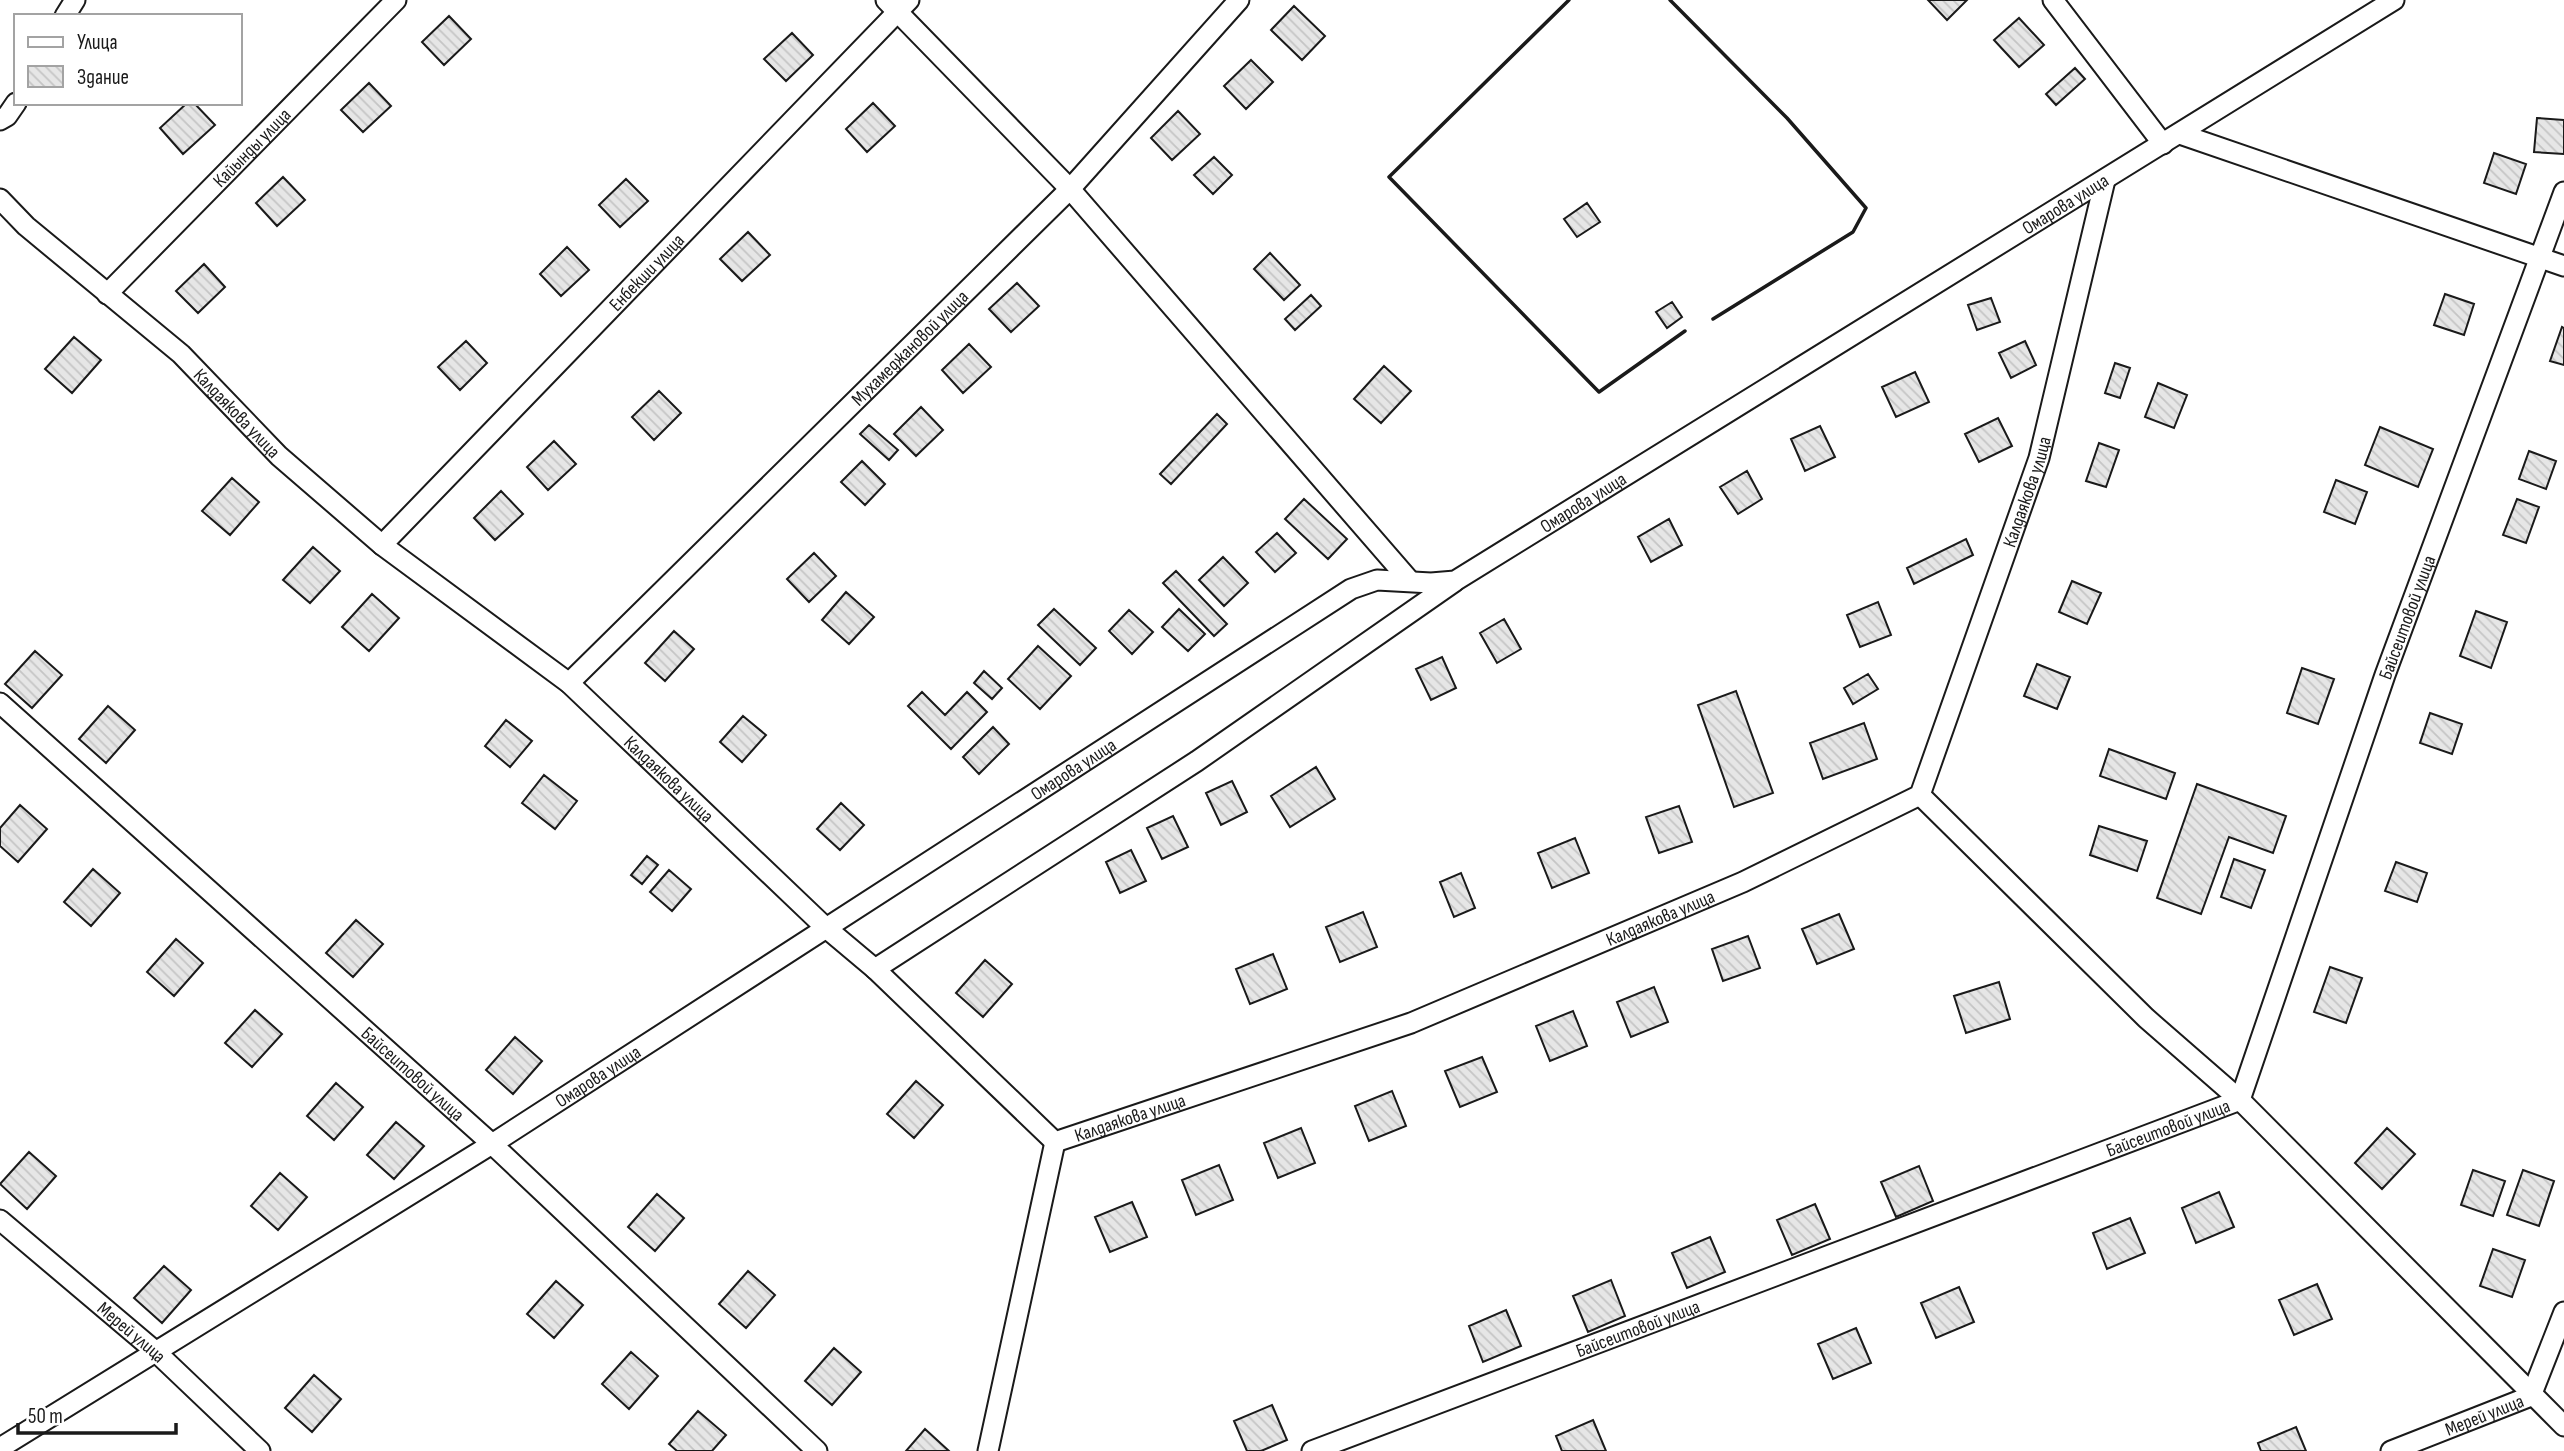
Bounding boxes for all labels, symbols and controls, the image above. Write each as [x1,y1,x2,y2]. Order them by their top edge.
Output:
legend [14,14,242,105]
text: Улица [77,30,118,55]
text: Здание [77,65,129,90]
street label: Кайынды улица [209,104,296,192]
street label: Омарова улица [2018,170,2113,240]
street label: Енбекши улица [605,229,690,316]
street label: Мухамеджановой улица [847,286,974,411]
street label: Калдаякова улица [188,364,285,463]
street label: Калдаякова улица [1998,434,2057,551]
street label: Омарова улица [1536,468,1631,539]
street label: Байсеитовой улица [2374,552,2441,683]
street label: Калдаякова улица [619,731,718,828]
street label: Омарова улица [1027,734,1121,806]
street label: Калдаякова улица [1603,885,1718,952]
street label: Байсеитовой улица [356,1022,469,1127]
street label: Омарова улица [551,1041,645,1113]
street label: Калдаякова улица [1072,1089,1189,1148]
street label: Байсеитовой улица [2103,1095,2234,1163]
street label: Байсеитовой улица [1573,1295,1703,1363]
street label: Мерей улица [92,1297,170,1368]
street label: Мерей улица [2442,1390,2527,1442]
scale bar [18,1392,175,1436]
text: 50 m [28,1404,63,1429]

